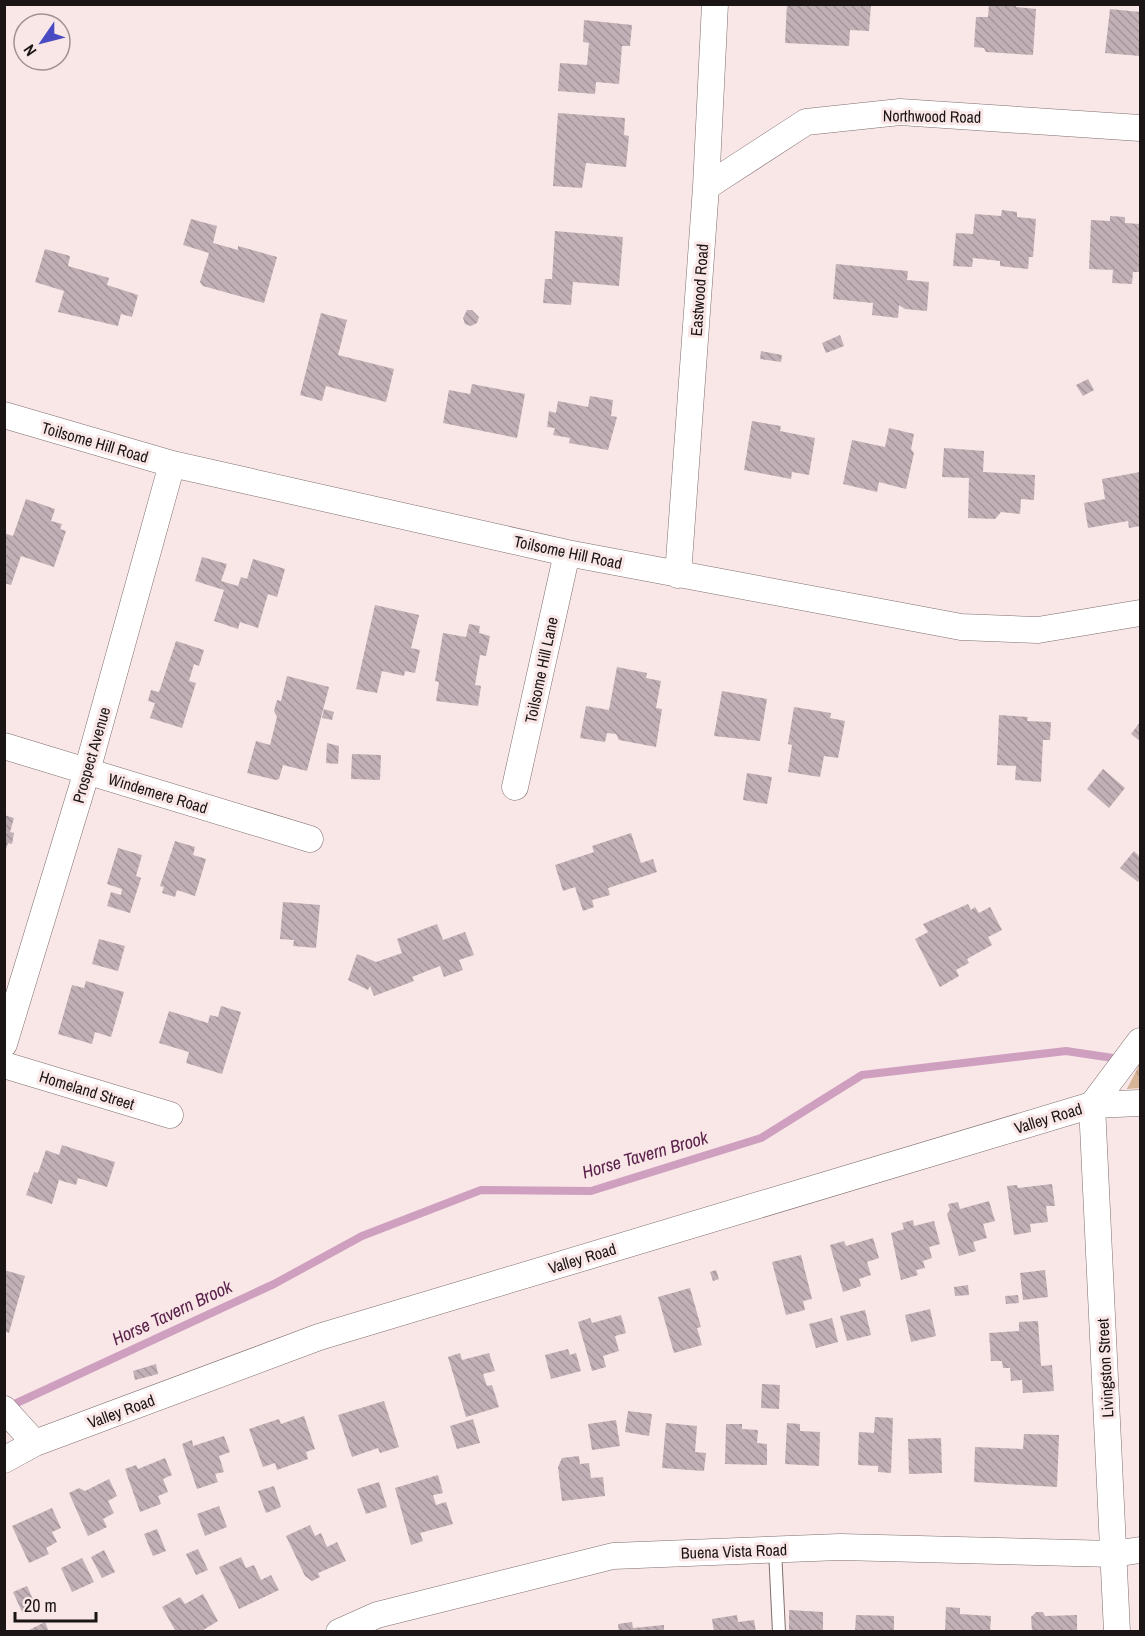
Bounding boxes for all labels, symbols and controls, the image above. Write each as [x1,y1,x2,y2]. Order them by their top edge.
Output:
north arrow [12,12,72,72]
text: N [18,40,41,61]
street label: Northwood Road [883,104,981,128]
street label: Eastwood Road [685,243,713,337]
street label: Toilsome Hill Road [39,416,151,468]
street label: Toilsome Hill Road [512,530,624,574]
street label: Toilsome Hill Lane [519,615,563,725]
street label: Prospect Avenue [67,704,115,806]
street label: Windemere Road [106,767,210,819]
street label: Homeland Street [37,1065,138,1115]
street label: Valley Road [1011,1097,1085,1139]
water label: Horse Tavern Brook [579,1124,711,1184]
street label: Valley Road [545,1237,619,1279]
water label: Horse Tavern Brook [108,1274,236,1351]
street label: Livingston Street [1091,1318,1119,1418]
street label: Valley Road [84,1389,158,1433]
street label: Buena Vista Road [681,1538,787,1564]
scale bar [15,1585,96,1623]
text: 20 m [24,1593,57,1618]

